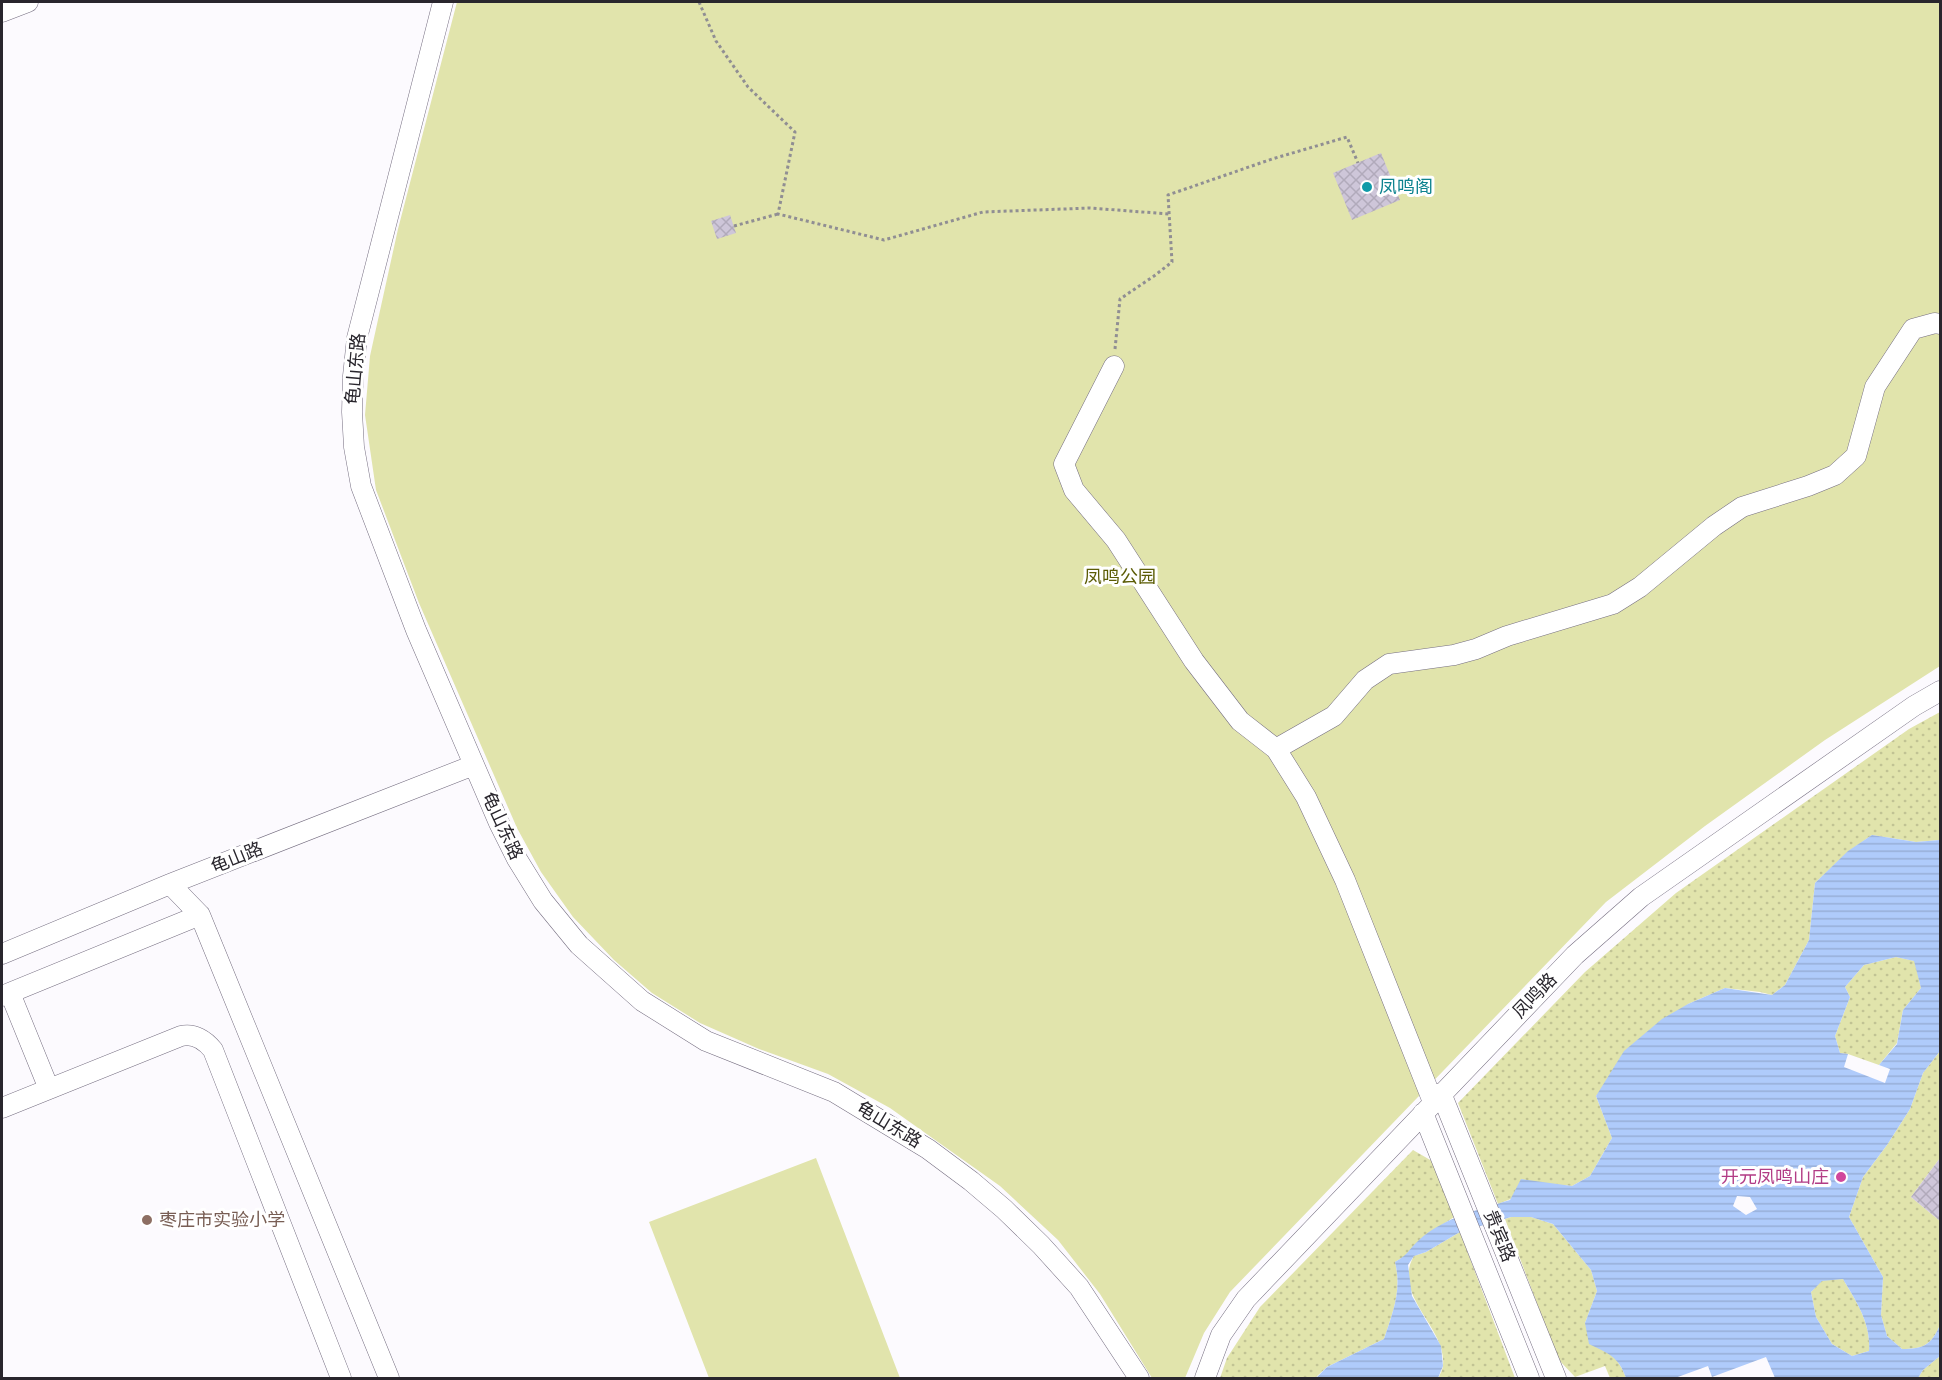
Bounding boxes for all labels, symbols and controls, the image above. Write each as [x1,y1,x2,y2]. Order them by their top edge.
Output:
place label: 凤鸣阁 [1379,177,1433,198]
marker: 凤鸣阁 [1360,180,1374,194]
street label: 龟山东路 [342,332,370,406]
park label: 凤鸣公园 [1084,567,1156,588]
street label: 龟山东路 [477,789,527,863]
street label: 龟山路 [208,838,266,878]
street label: 凤鸣路 [1509,969,1561,1023]
street label: 龟山东路 [853,1097,925,1153]
place label: 开元凤鸣山庄 [1721,1167,1829,1188]
marker: 开元凤鸣山庄 [1834,1170,1848,1184]
street label: 贵宾路 [1479,1207,1519,1265]
place label: 枣庄市实验小学 [159,1210,285,1231]
marker: 枣庄市实验小学 [140,1213,154,1227]

